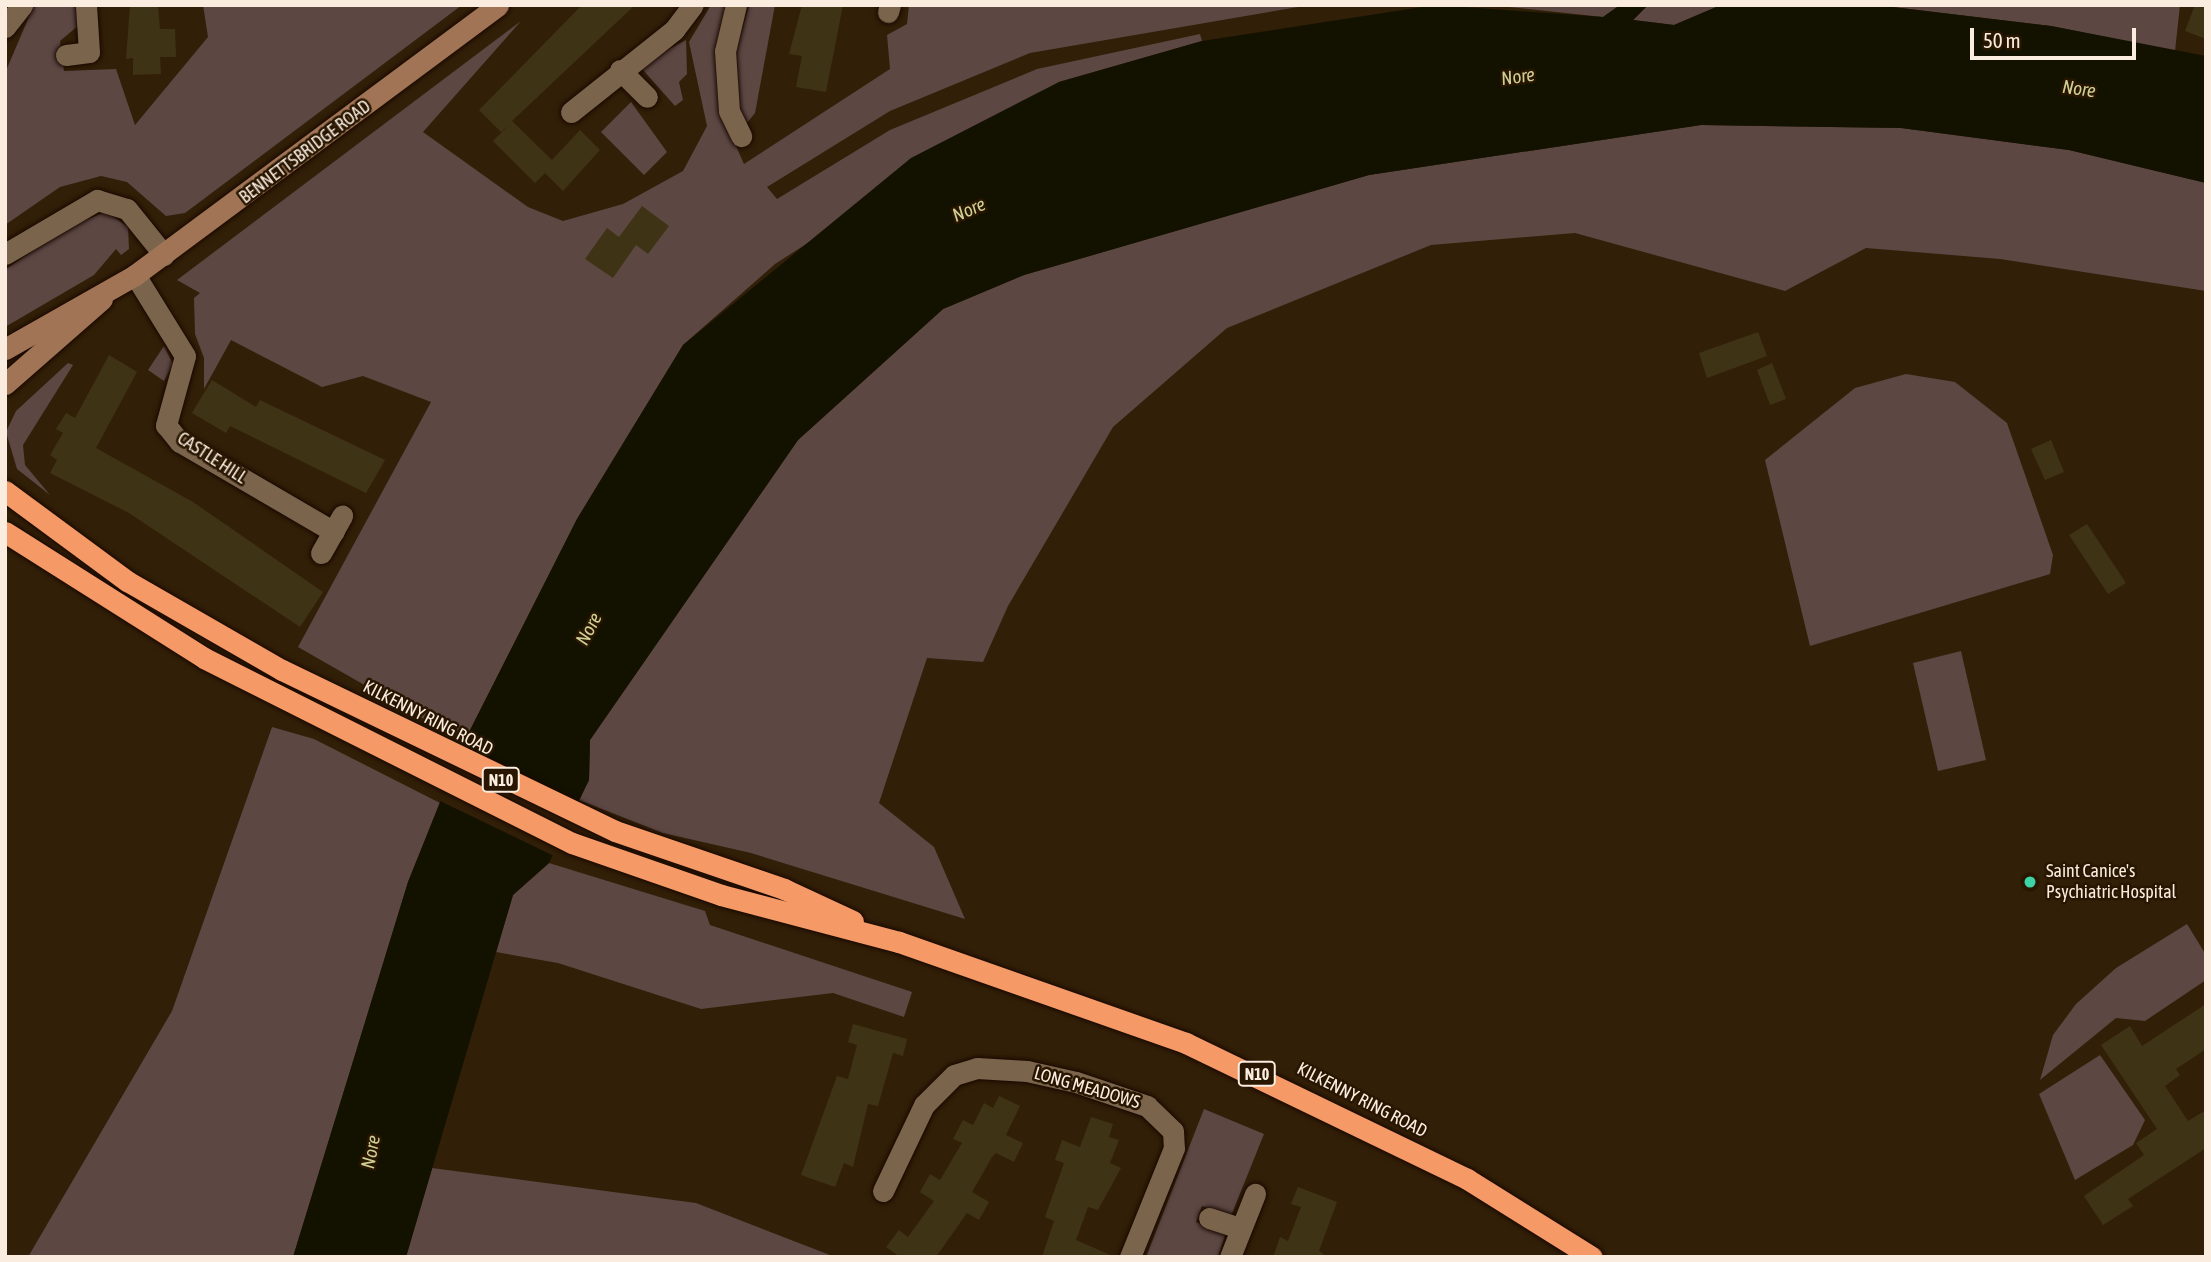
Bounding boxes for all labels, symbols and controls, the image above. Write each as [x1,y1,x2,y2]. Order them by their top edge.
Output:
scale bar [1973,14,2139,58]
text: 50 m [1983,28,2021,52]
water label: Nore [1500,63,1536,91]
water label: Nore [2061,75,2097,103]
street label: BENNETTSBRIDGE ROAD [235,96,375,208]
water label: Nore [949,193,989,227]
street label: CASTLE HILL [173,428,251,488]
water label: Nore [571,609,607,649]
street label: KILKENNY RING ROAD [359,676,497,760]
road number: N10 [482,768,520,792]
place label: Saint Canice's Psychiatric Hospital [2046,861,2176,903]
marker: Saint Canice's Psychiatric Hospital [2020,872,2040,892]
street label: KILKENNY RING ROAD [1293,1058,1431,1142]
road number: N10 [1238,1062,1276,1086]
street label: LONG MEADOWS [1031,1063,1143,1113]
water label: Nore [357,1133,385,1171]

